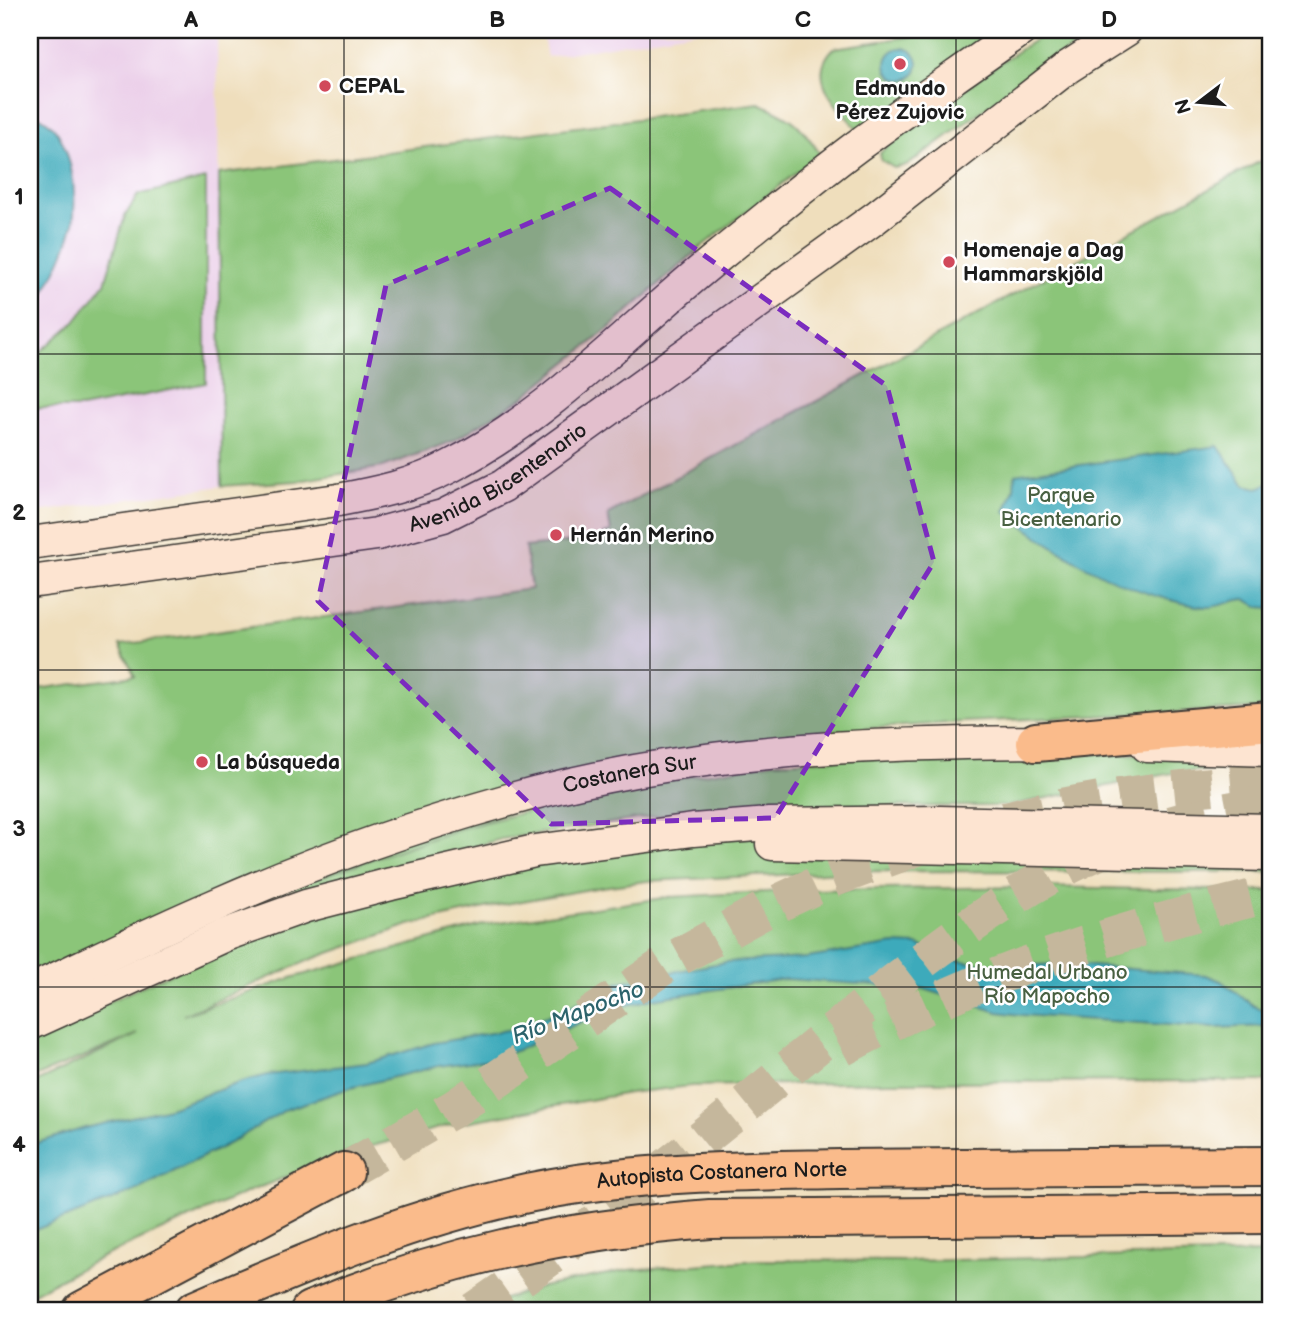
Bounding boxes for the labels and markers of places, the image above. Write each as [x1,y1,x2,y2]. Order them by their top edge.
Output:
marker: Edmundo Pérez Zujovic [892,56,908,72]
place label: CEPAL [339,74,404,99]
place label: Edmundo Pérez Zujovic [836,76,964,125]
marker: CEPAL [317,78,333,94]
place label: Homenaje a Dag Hammarskjöld [963,238,1124,287]
marker: Homenaje a Dag Hammarskjöld [941,254,957,270]
place label: Hernán Merino [570,523,715,548]
marker: Hernán Merino [548,527,564,543]
place label: La búsqueda [216,750,340,775]
marker: La búsqueda [194,754,210,770]

